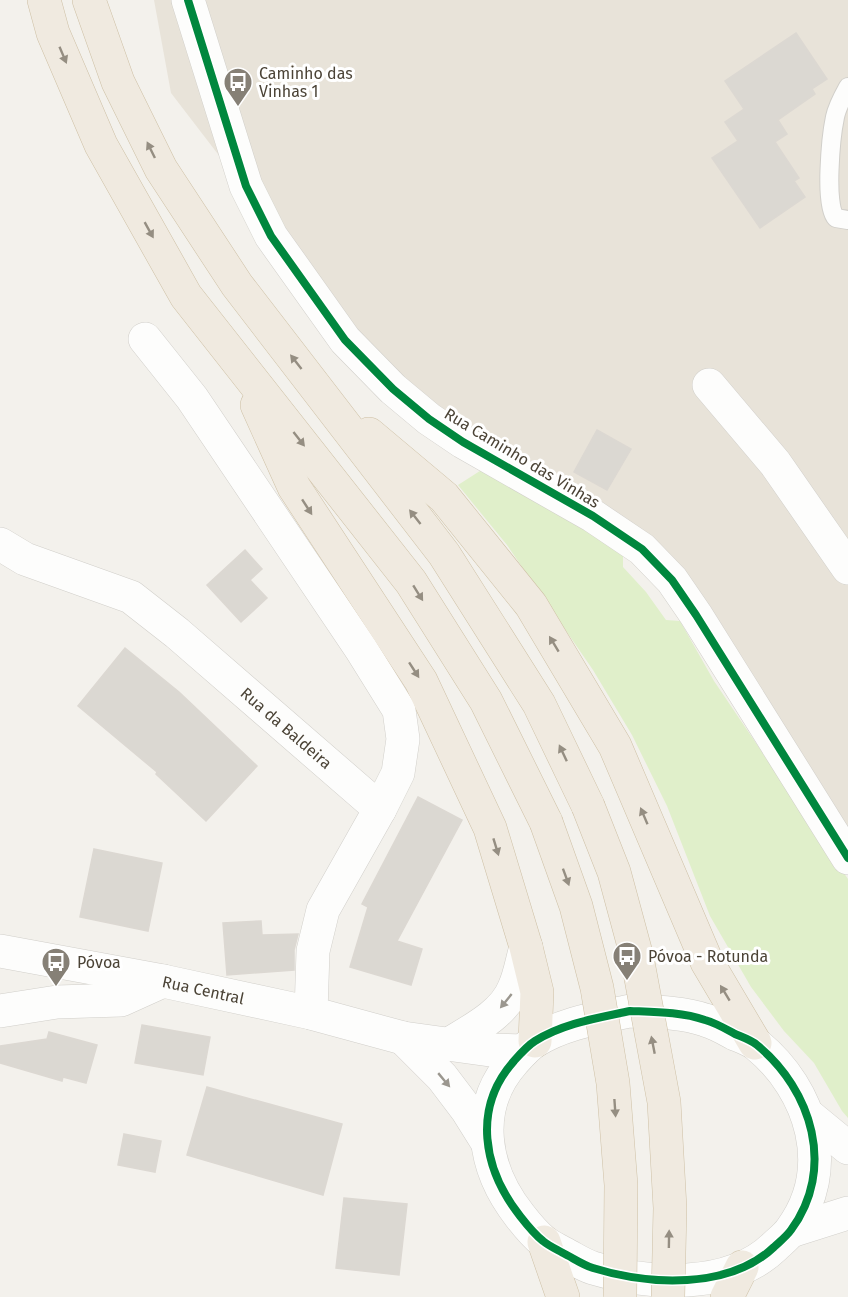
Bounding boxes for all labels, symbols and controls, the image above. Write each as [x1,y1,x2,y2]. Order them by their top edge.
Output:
one-way arrow [58,47,68,65]
place label: Caminho das Vinhas 1 [259,64,353,101]
bus stop icon: Caminho das Vinhas 1 [222,66,254,108]
one-way arrow [146,141,156,158]
one-way arrow [144,222,154,239]
one-way arrow [291,355,303,370]
street label: Rua Caminho das Vinhas [441,404,603,512]
one-way arrow [292,431,305,447]
one-way arrow [301,499,312,515]
one-way arrow [409,509,422,525]
one-way arrow [413,585,424,601]
one-way arrow [549,635,559,652]
one-way arrow [408,662,419,678]
street label: Rua da Baldeira [237,683,336,773]
one-way arrow [558,745,567,762]
one-way arrow [639,807,648,825]
one-way arrow [492,838,501,856]
one-way arrow [562,868,571,886]
bus stop icon: Póvoa - Rotunda [611,940,643,982]
bus stop icon: Póvoa [40,946,72,988]
place label: Póvoa - Rotunda [648,947,768,966]
place label: Póvoa [77,953,121,972]
street label: Rua Central [161,972,246,1008]
one-way arrow [720,985,731,1001]
one-way arrow [499,993,512,1009]
one-way arrow [648,1035,657,1054]
one-way arrow [437,1072,450,1087]
one-way arrow [610,1099,620,1118]
one-way arrow [664,1229,674,1248]

